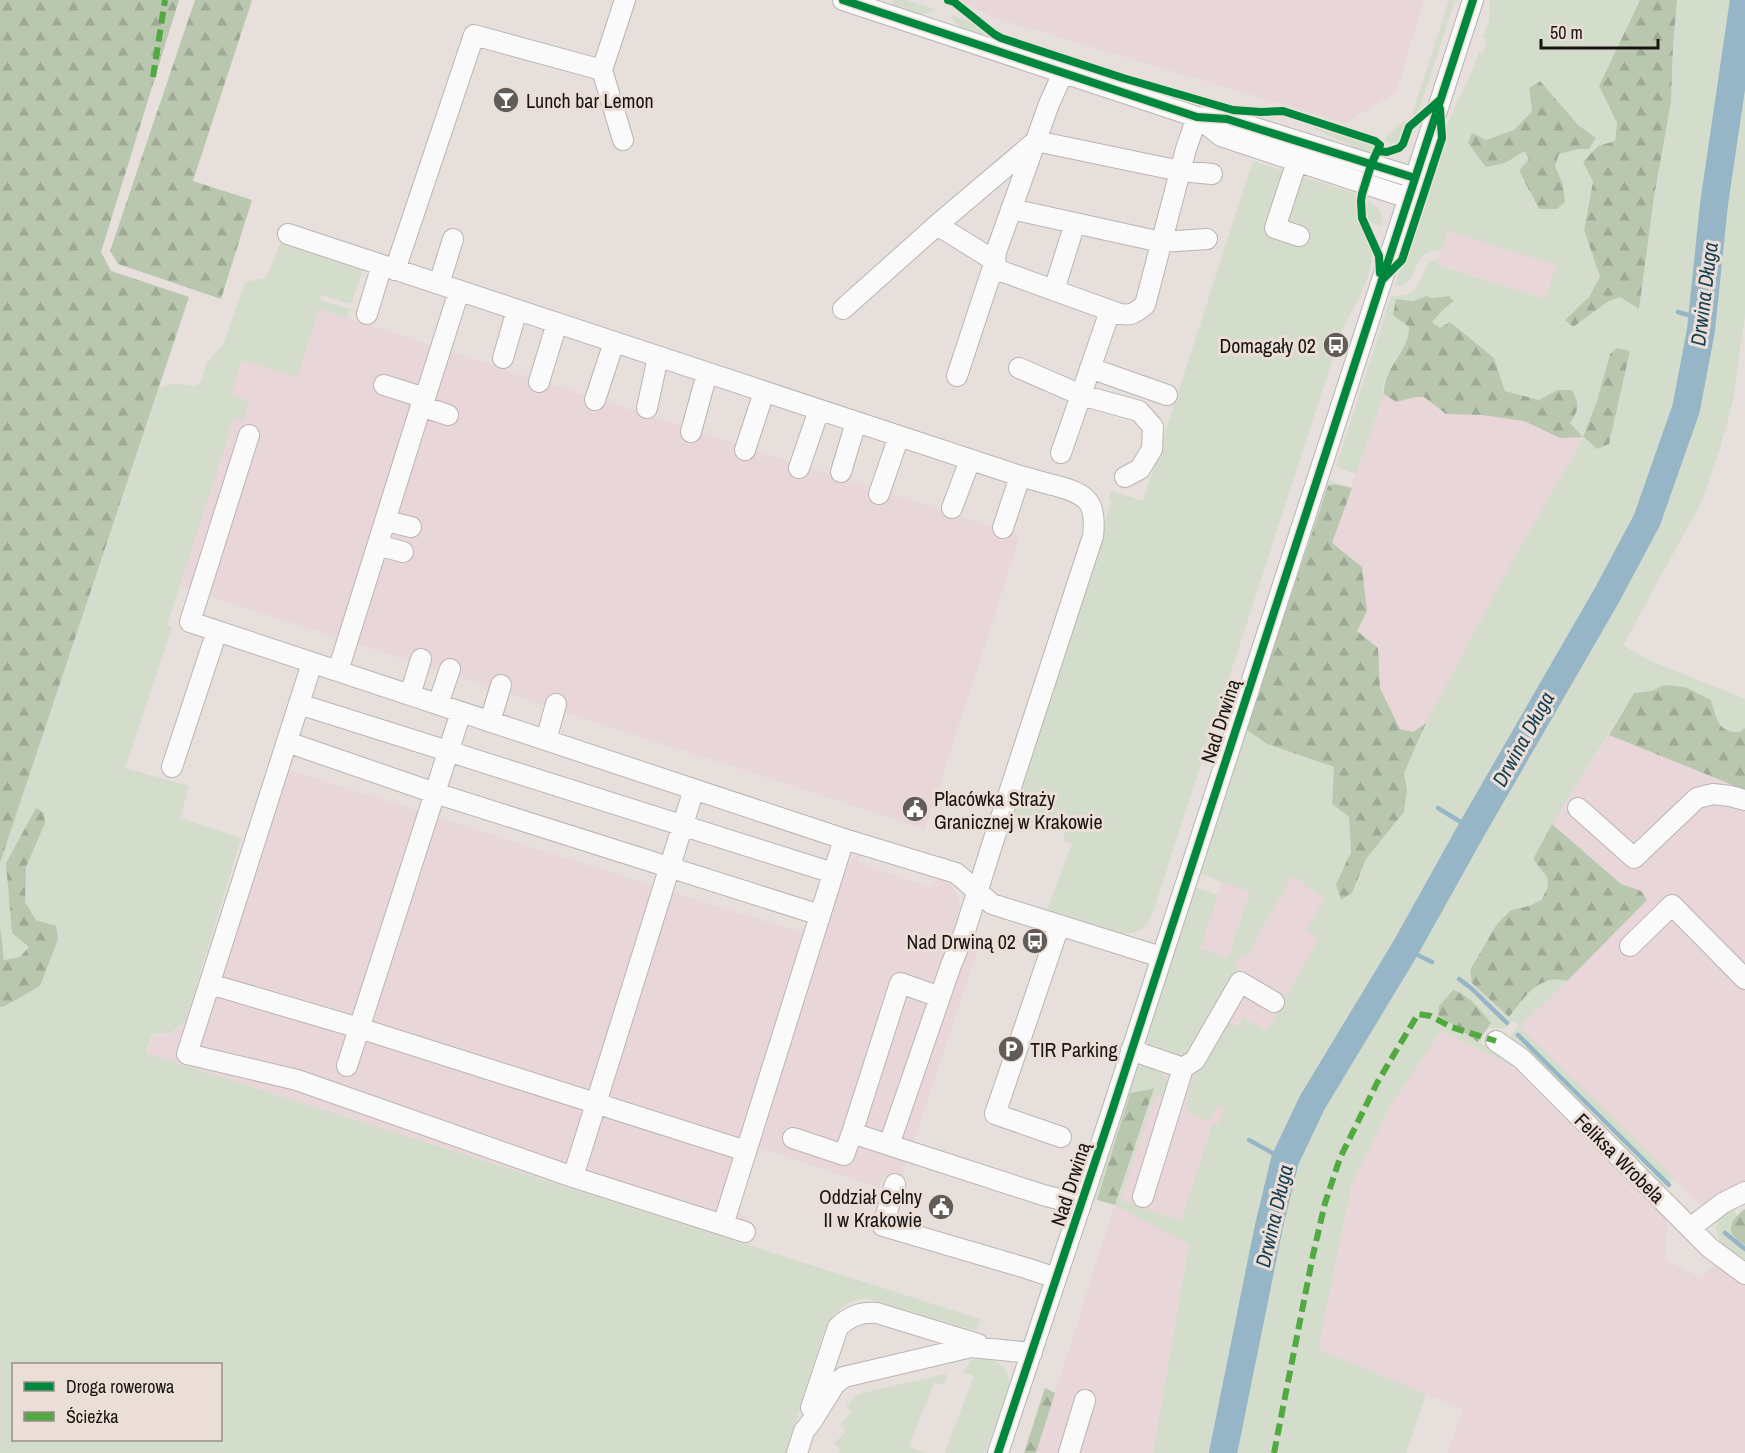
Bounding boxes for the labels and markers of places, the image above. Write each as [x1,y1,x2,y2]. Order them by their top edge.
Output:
bar icon: Lunch bar Lemon [491,85,521,115]
place label: Lunch bar Lemon [526,87,654,114]
bus stop icon: Domagały 02 [1321,330,1351,360]
place label: Domagały 02 [1219,332,1316,359]
place label: Placówka Straży Granicznej w Krakowie [934,785,1103,835]
public building icon: Placówka Straży Granicznej w Krakowie [900,794,930,824]
bus stop icon: Nad Drwiną 02 [1020,926,1050,956]
place label: Nad Drwiną 02 [907,928,1016,955]
parking icon: TIR Parking [996,1034,1026,1064]
place label: TIR Parking [1030,1036,1118,1063]
place label: Oddział Celny II w Krakowie [819,1183,923,1233]
public building icon: Oddział Celny II w Krakowie [926,1192,956,1222]

